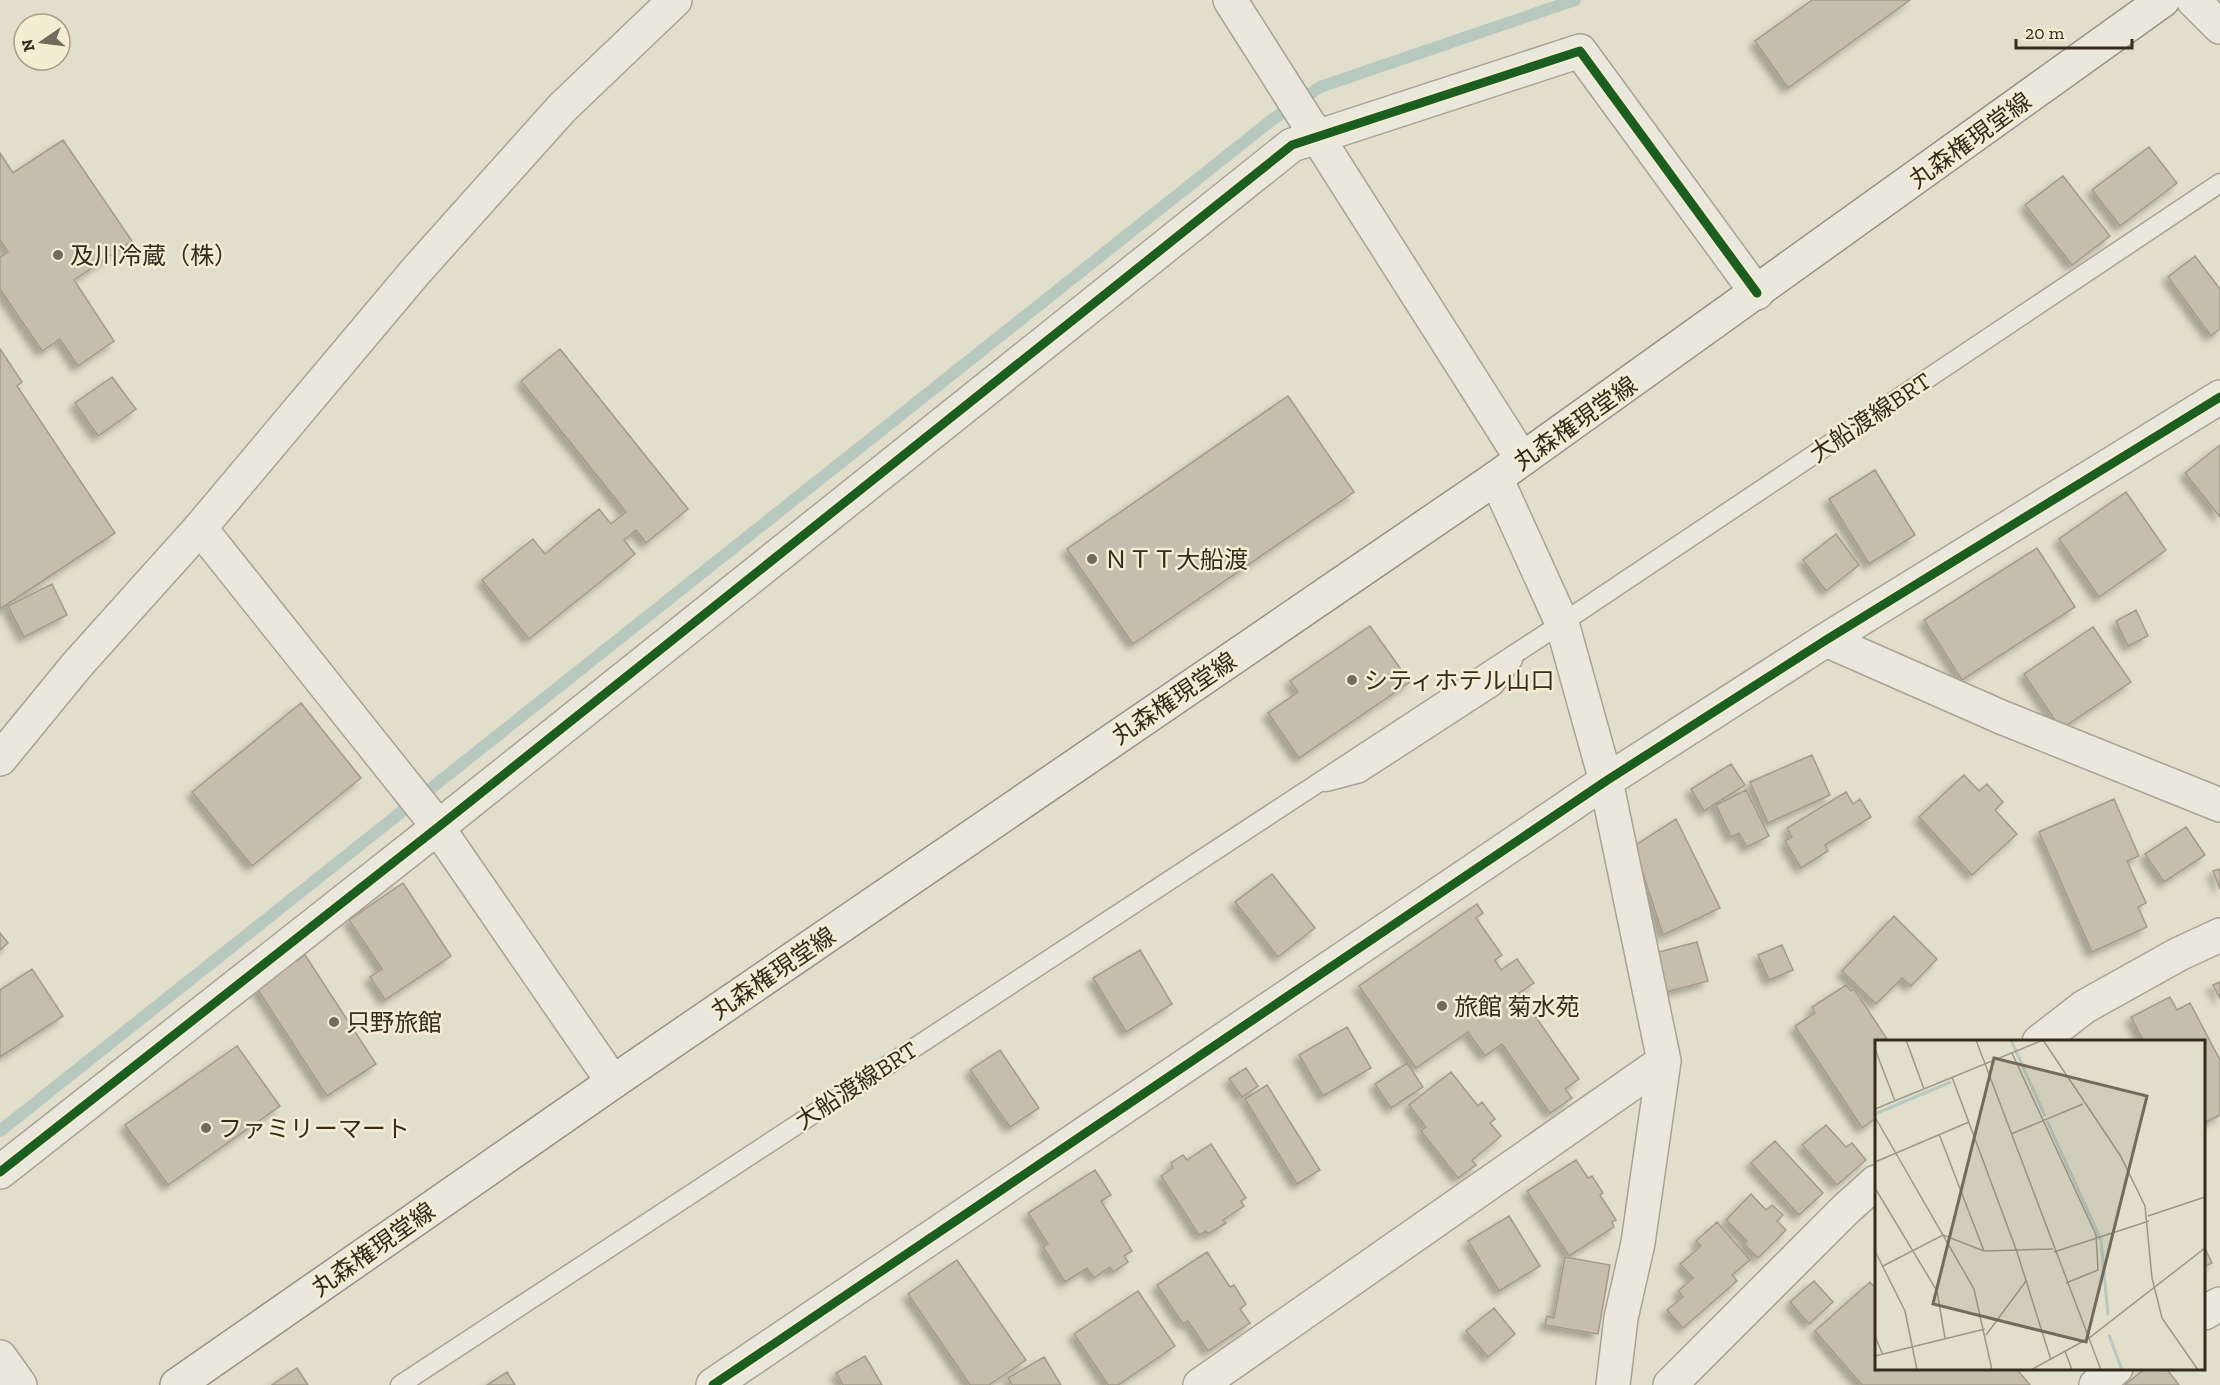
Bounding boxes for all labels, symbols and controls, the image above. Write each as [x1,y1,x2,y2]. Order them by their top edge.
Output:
north arrow [12,12,72,72]
scale bar [2016,12,2132,50]
text: 20 m [2025,22,2065,44]
text: N [17,37,39,54]
street label: 丸森権現堂線 [1903,86,2037,194]
place label: 及川冷蔵（株） [70,241,238,270]
marker: 及川冷蔵（株） [51,248,65,262]
street label: 大船渡線BRT [1804,366,1936,468]
street label: 丸森権現堂線 [1508,370,1642,476]
place label: ＮＴＴ大船渡 [1104,545,1248,574]
marker: ＮＴＴ大船渡 [1085,552,1099,566]
street label: 丸森権現堂線 [1106,646,1242,750]
place label: シティホテル山口 [1364,666,1555,695]
marker: シティホテル山口 [1345,673,1359,687]
street label: 丸森権現堂線 [705,921,841,1025]
place label: 旅館 菊水苑 [1454,992,1579,1021]
marker: 旅館 菊水苑 [1435,999,1449,1013]
place label: 只野旅館 [346,1008,442,1037]
marker: 只野旅館 [327,1015,341,1029]
street label: 大船渡線BRT [789,1035,923,1135]
inset map [1875,1040,2205,1370]
place label: ファミリーマート [218,1114,410,1143]
marker: ファミリーマート [199,1121,213,1135]
street label: 丸森権現堂線 [306,1196,440,1302]

